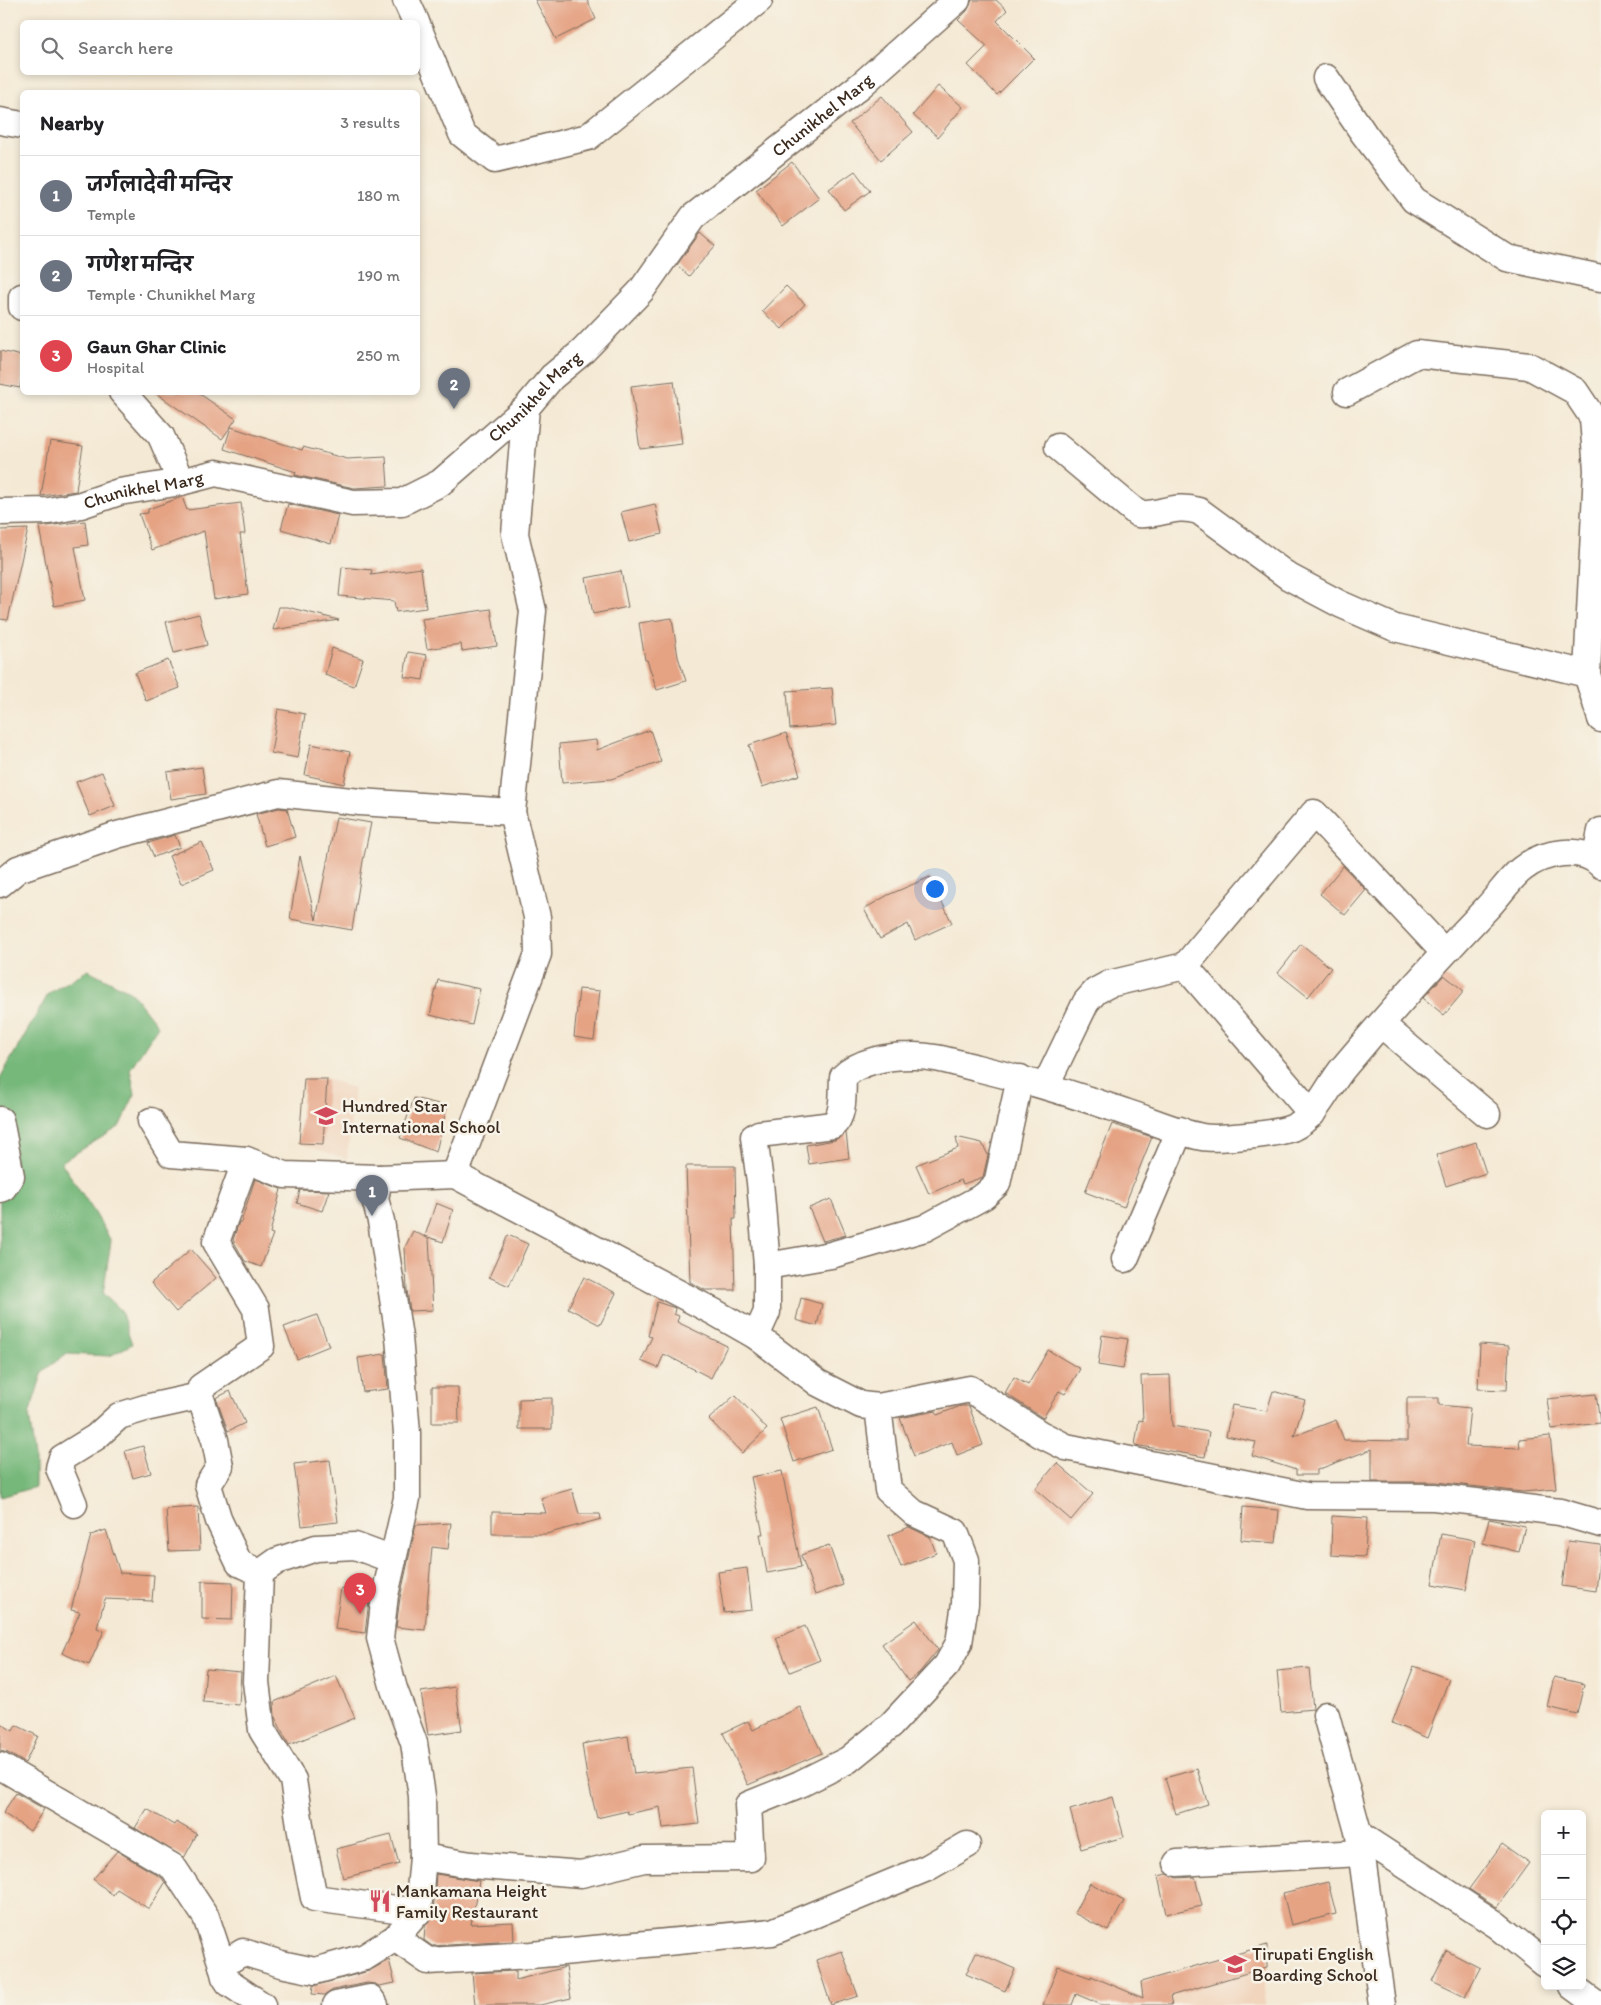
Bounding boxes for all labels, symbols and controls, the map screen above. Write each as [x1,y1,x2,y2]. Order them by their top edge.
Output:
search box [20,20,420,75]
icon: search [38,34,66,62]
text: Search here [78,36,173,59]
street label: Chunikhel Marg [768,68,878,162]
text: Nearby [40,110,104,135]
text: 3 results [340,113,400,132]
text: जर्गलादेवी मन्दिर [87,173,232,196]
text: 1 [52,186,60,205]
text: 180 m [357,186,400,205]
text: Temple [87,205,136,224]
text: गणेश मन्दिर [87,253,193,276]
text: 2 [52,266,60,285]
text: 190 m [357,266,400,285]
text: Temple · Chunikhel Marg [87,285,255,304]
text: Gaun Ghar Clinic [87,335,226,358]
text: 3 [52,346,60,365]
text: 250 m [356,346,400,365]
street label: Chunikhel Marg [484,346,587,447]
text: Hospital [87,358,144,377]
pin: 2 [438,368,470,409]
street label: Chunikhel Marg [81,466,206,514]
your location [922,876,948,902]
place label: Hundred Star International School [342,1095,500,1138]
school or university icon: Hundred Star International School [313,1103,339,1129]
pin: 1 [356,1175,388,1216]
pin: 3 [344,1573,376,1614]
map controls [1541,1810,1586,1990]
button: + [1541,1810,1586,1855]
button: − [1541,1855,1586,1900]
place label: Mankamana Height Family Restaurant [396,1880,547,1923]
restaurant icon: Mankamana Height Family Restaurant [367,1888,393,1914]
button: locate [1541,1900,1586,1945]
place label: Tirupati English Boarding School [1252,1943,1378,1986]
button: layers [1541,1945,1586,1990]
school or university icon: Tirupati English Boarding School [1222,1951,1248,1977]

